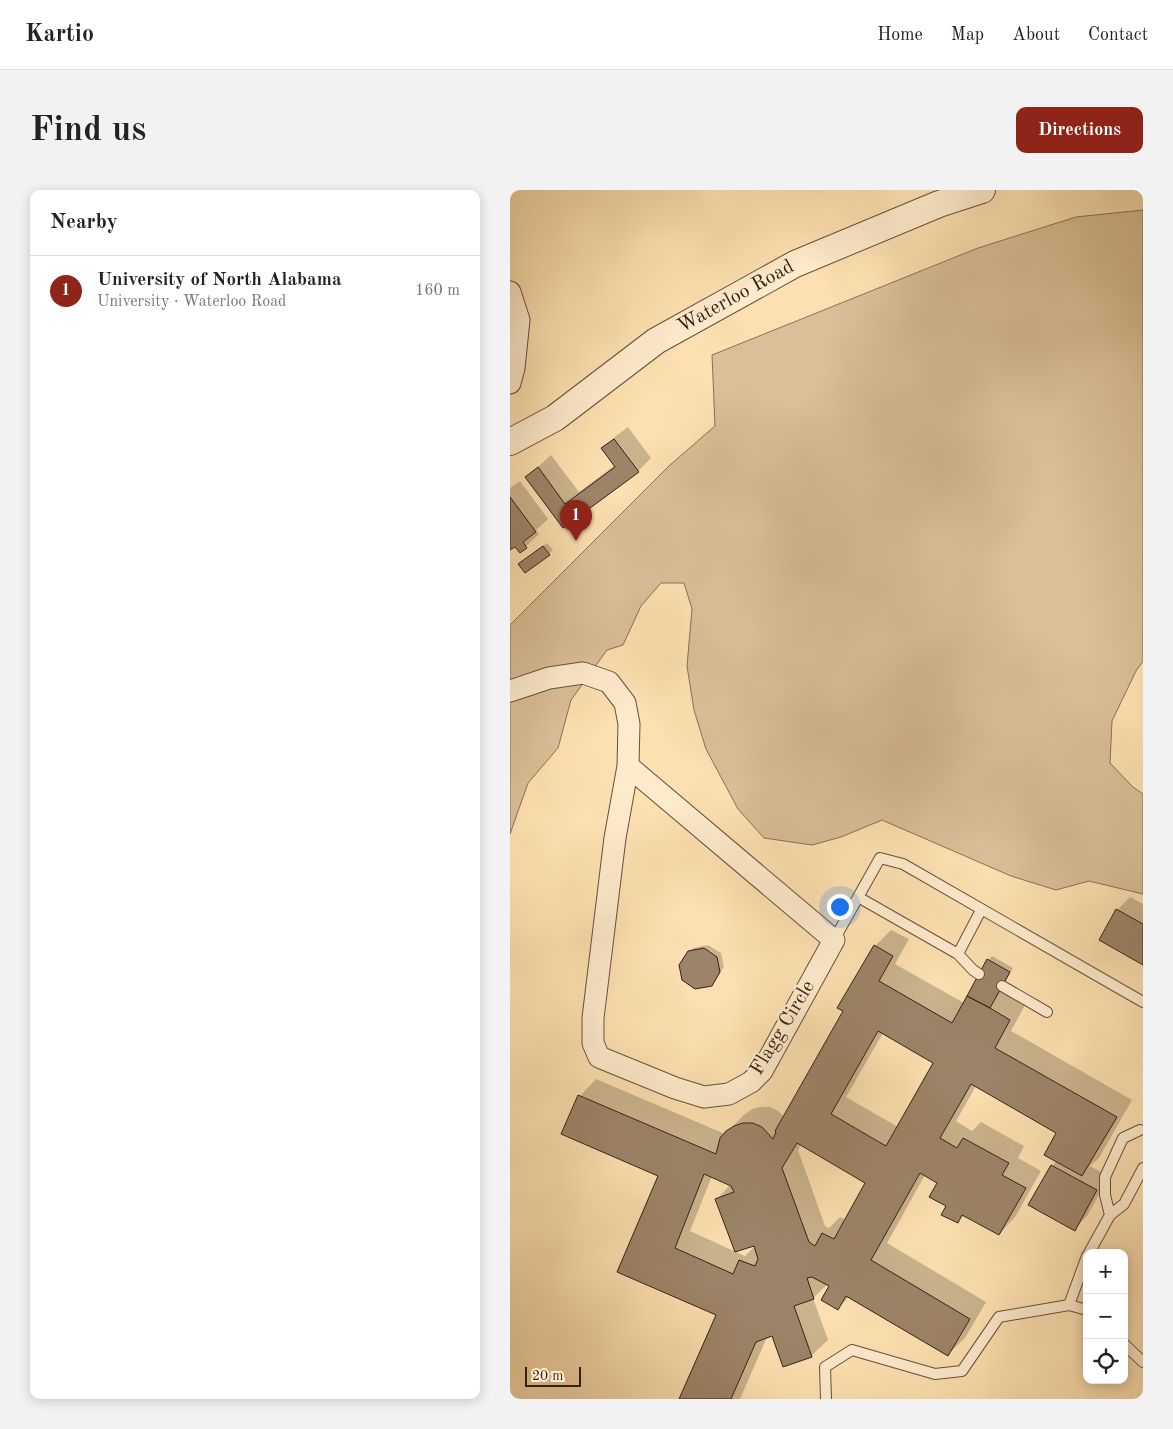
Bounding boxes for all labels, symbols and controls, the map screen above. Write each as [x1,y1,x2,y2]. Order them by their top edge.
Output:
text: Kartio [25,23,94,47]
text: Home [877,26,923,44]
text: Map [951,26,984,44]
text: About [1012,26,1060,44]
text: Contact [1088,26,1148,44]
button: Directions [1016,107,1143,153]
text: Find us [30,113,146,148]
text: Nearby [50,212,118,233]
street label: Waterloo Road [675,257,797,337]
text: University of North Alabama [97,271,342,290]
text: 1 [61,283,71,299]
text: 160 m [415,283,460,299]
text: University · Waterloo Road [97,294,286,310]
pin: 1 [560,500,592,541]
your location [827,894,853,920]
street label: Flagg Circle [747,977,819,1079]
map controls [1083,1249,1128,1384]
button: + [1083,1249,1128,1294]
button: − [1083,1294,1128,1339]
button: locate [1083,1339,1128,1384]
scale bar [525,1364,581,1387]
text: 20 m [532,1369,563,1383]

